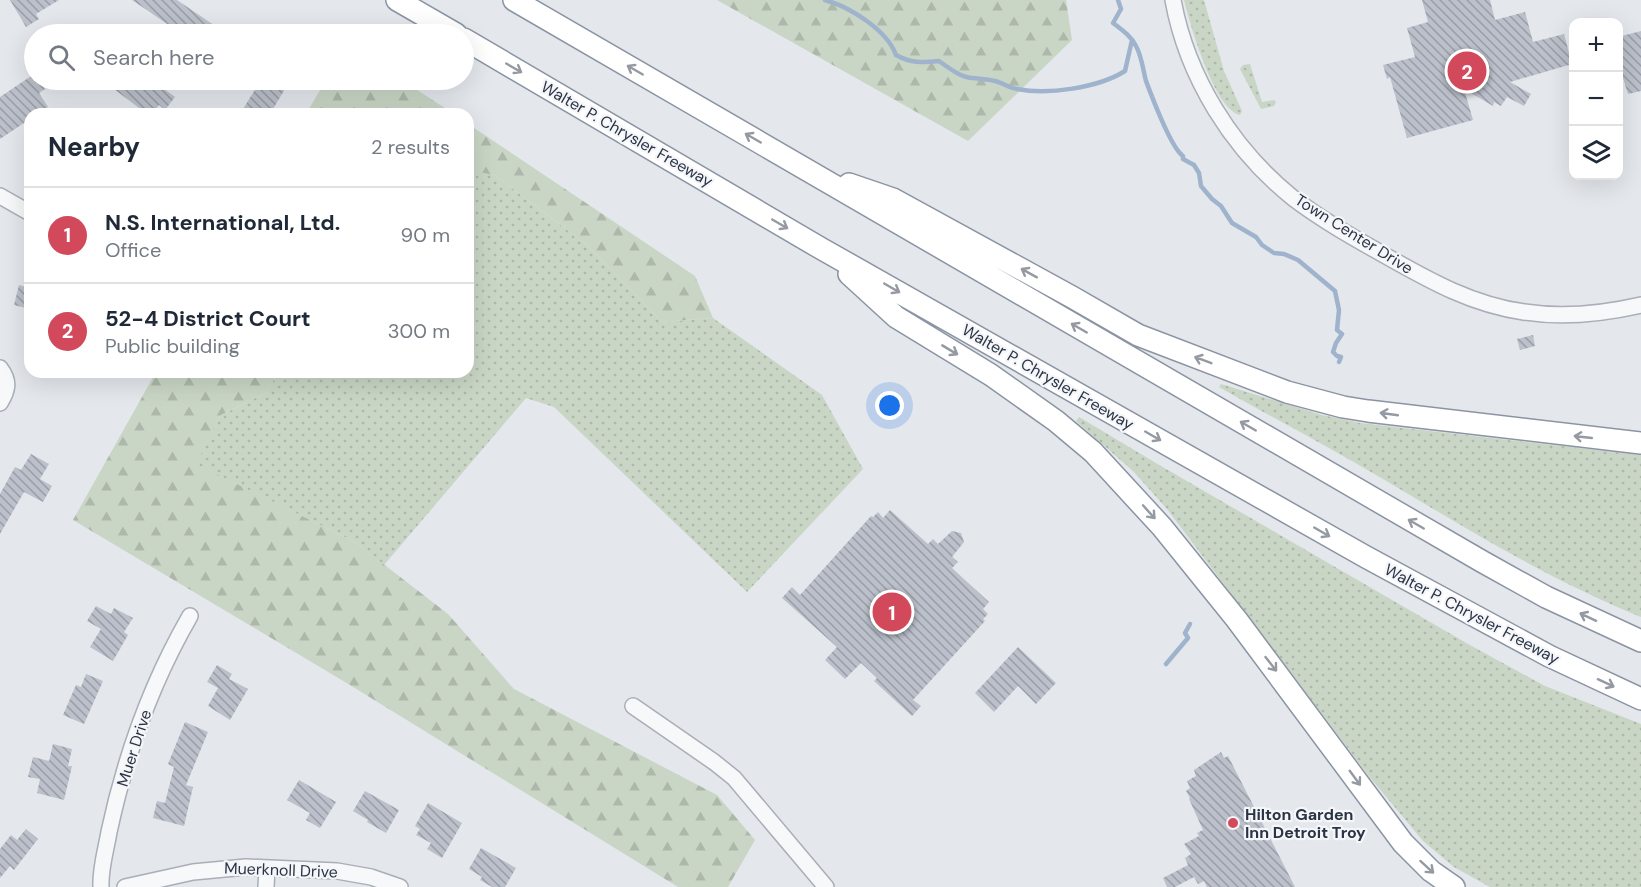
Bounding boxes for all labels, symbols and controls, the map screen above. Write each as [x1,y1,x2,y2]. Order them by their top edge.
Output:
map controls [1569,18,1623,180]
button: + [1569,18,1623,72]
search box [24,24,474,90]
icon: search [45,41,78,74]
text: Search here [93,43,214,72]
pin: 2 [1448,48,1486,94]
one-way arrow [505,63,522,75]
one-way arrow [627,64,644,76]
button: − [1569,72,1623,126]
street label: Walter P. Chrysler Freeway [537,76,717,192]
button: layers [1569,126,1623,180]
text: Nearby [48,130,140,164]
one-way arrow [745,132,762,144]
text: 2 results [371,134,450,160]
street label: Town Center Drive [1291,189,1417,279]
text: N.S. International, Ltd. [105,208,340,237]
one-way arrow [771,219,788,231]
text: 1 [64,222,71,248]
text: 90 m [401,222,450,248]
text: Office [105,237,161,263]
one-way arrow [1020,267,1038,278]
one-way arrow [882,283,900,294]
text: 52-4 District Court [105,304,311,333]
text: 2 [62,318,73,344]
text: 300 m [388,318,450,344]
street label: Walter P. Chrysler Freeway [958,319,1138,435]
one-way arrow [1071,322,1088,334]
text: Public building [105,333,240,359]
one-way arrow [941,345,958,357]
one-way arrow [1194,353,1213,364]
your location [875,391,904,420]
one-way arrow [1380,408,1400,419]
one-way arrow [1240,420,1257,432]
one-way arrow [1143,431,1161,442]
one-way arrow [1573,431,1593,442]
one-way arrow [1142,505,1156,520]
one-way arrow [1408,517,1425,529]
one-way arrow [1313,526,1330,538]
street label: Walter P. Chrysler Freeway [1381,559,1563,669]
pin: 1 [872,590,912,634]
one-way arrow [1579,610,1597,622]
one-way arrow [1264,656,1277,672]
one-way arrow [1596,677,1614,689]
street label: Muer Drive [112,707,156,789]
one-way arrow [1349,769,1361,785]
place label: Hilton Garden Inn Detroit Troy [1245,804,1366,843]
marker: Hilton Garden Inn Detroit Troy [1226,816,1240,830]
street label: Muerknoll Drive [224,858,338,882]
one-way arrow [1420,860,1435,874]

